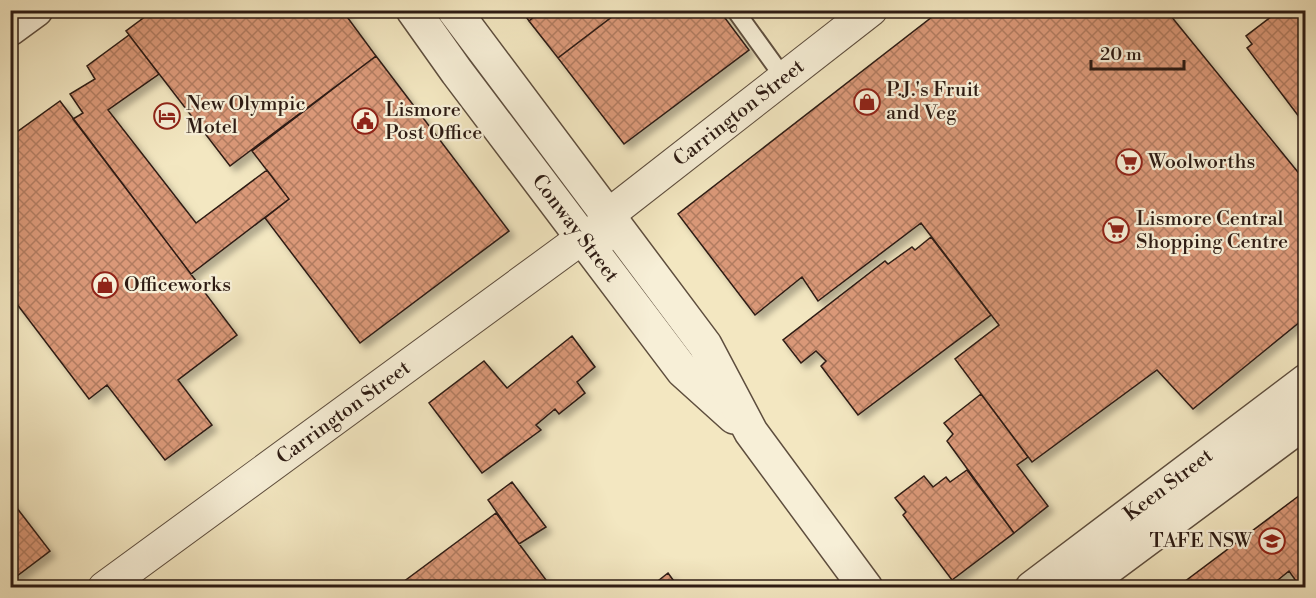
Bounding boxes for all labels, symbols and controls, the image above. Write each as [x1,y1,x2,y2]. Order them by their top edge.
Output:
scale bar [1091,33,1184,71]
text: 20 m [1100,43,1142,66]
street label: Carrington Street [668,54,809,172]
place label: P.J.'s Fruit and Veg [886,78,980,126]
shop icon: P.J.'s Fruit and Veg [852,87,882,117]
place label: New Olympic Motel [186,92,306,140]
place label: Lismore Post Office [385,98,482,146]
hotel icon: New Olympic Motel [152,101,182,131]
public building icon: Lismore Post Office [350,106,380,136]
supermarket icon: Woolworths [1114,147,1144,177]
place label: Woolworths [1147,150,1255,175]
street label: Conway Street [526,169,624,287]
place label: Lismore Central Shopping Centre [1136,207,1288,255]
supermarket icon: Lismore Central Shopping Centre [1101,215,1131,245]
shop icon: Officeworks [90,270,120,300]
place label: Officeworks [124,273,231,298]
street label: Carrington Street [272,355,415,470]
street label: Keen Street [1119,443,1218,527]
school or university icon: TAFE NSW [1257,526,1287,556]
place label: TAFE NSW [1150,529,1253,554]

